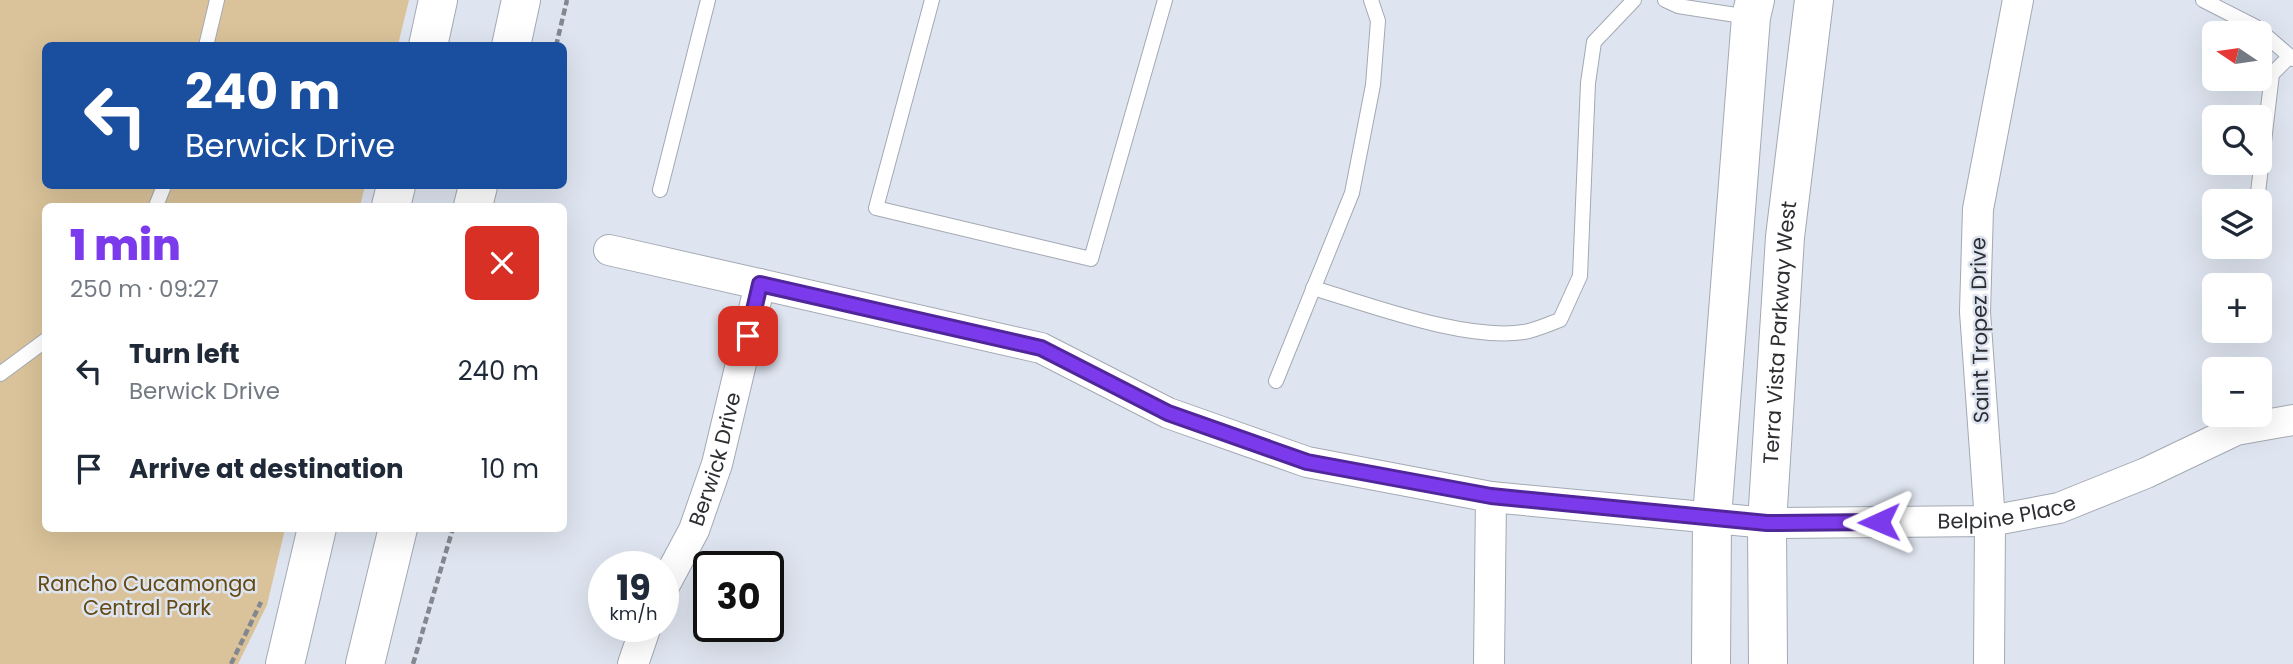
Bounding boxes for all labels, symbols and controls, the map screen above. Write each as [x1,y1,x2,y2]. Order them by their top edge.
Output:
north arrow [2202,21,2272,91]
map controls [2202,21,2272,427]
text: 240 m [185,58,340,126]
icon: left [70,70,161,161]
button: search [2202,105,2272,175]
text: Berwick Drive [185,123,395,168]
button: layers [2202,189,2272,259]
street label: Terra Vista Parkway West [1756,199,1803,465]
text: 1 min [70,216,181,275]
button: close [465,226,539,300]
street label: Saint Tropez Drive [1963,237,1996,423]
text: 250 m · 09:27 [70,273,219,305]
button: + [2202,273,2272,343]
pin [718,306,778,366]
icon: arrive [729,317,767,355]
text: Turn left [129,336,240,372]
icon: left [70,352,108,390]
text: 240 m [458,353,539,389]
button: − [2202,357,2272,427]
text: Berwick Drive [129,375,280,407]
street label: Berwick Drive [682,389,748,530]
icon: arrive [70,450,108,488]
text: Arrive at destination [129,451,404,487]
text: 10 m [481,451,539,487]
position arrow [1842,485,1916,559]
street label: Belpine Place [1937,488,2080,535]
speed limit sign: 30 [693,551,784,642]
text: 19 [616,563,651,612]
park label: Rancho Cucamonga Central Park [37,569,257,622]
text: km/h [610,601,657,626]

